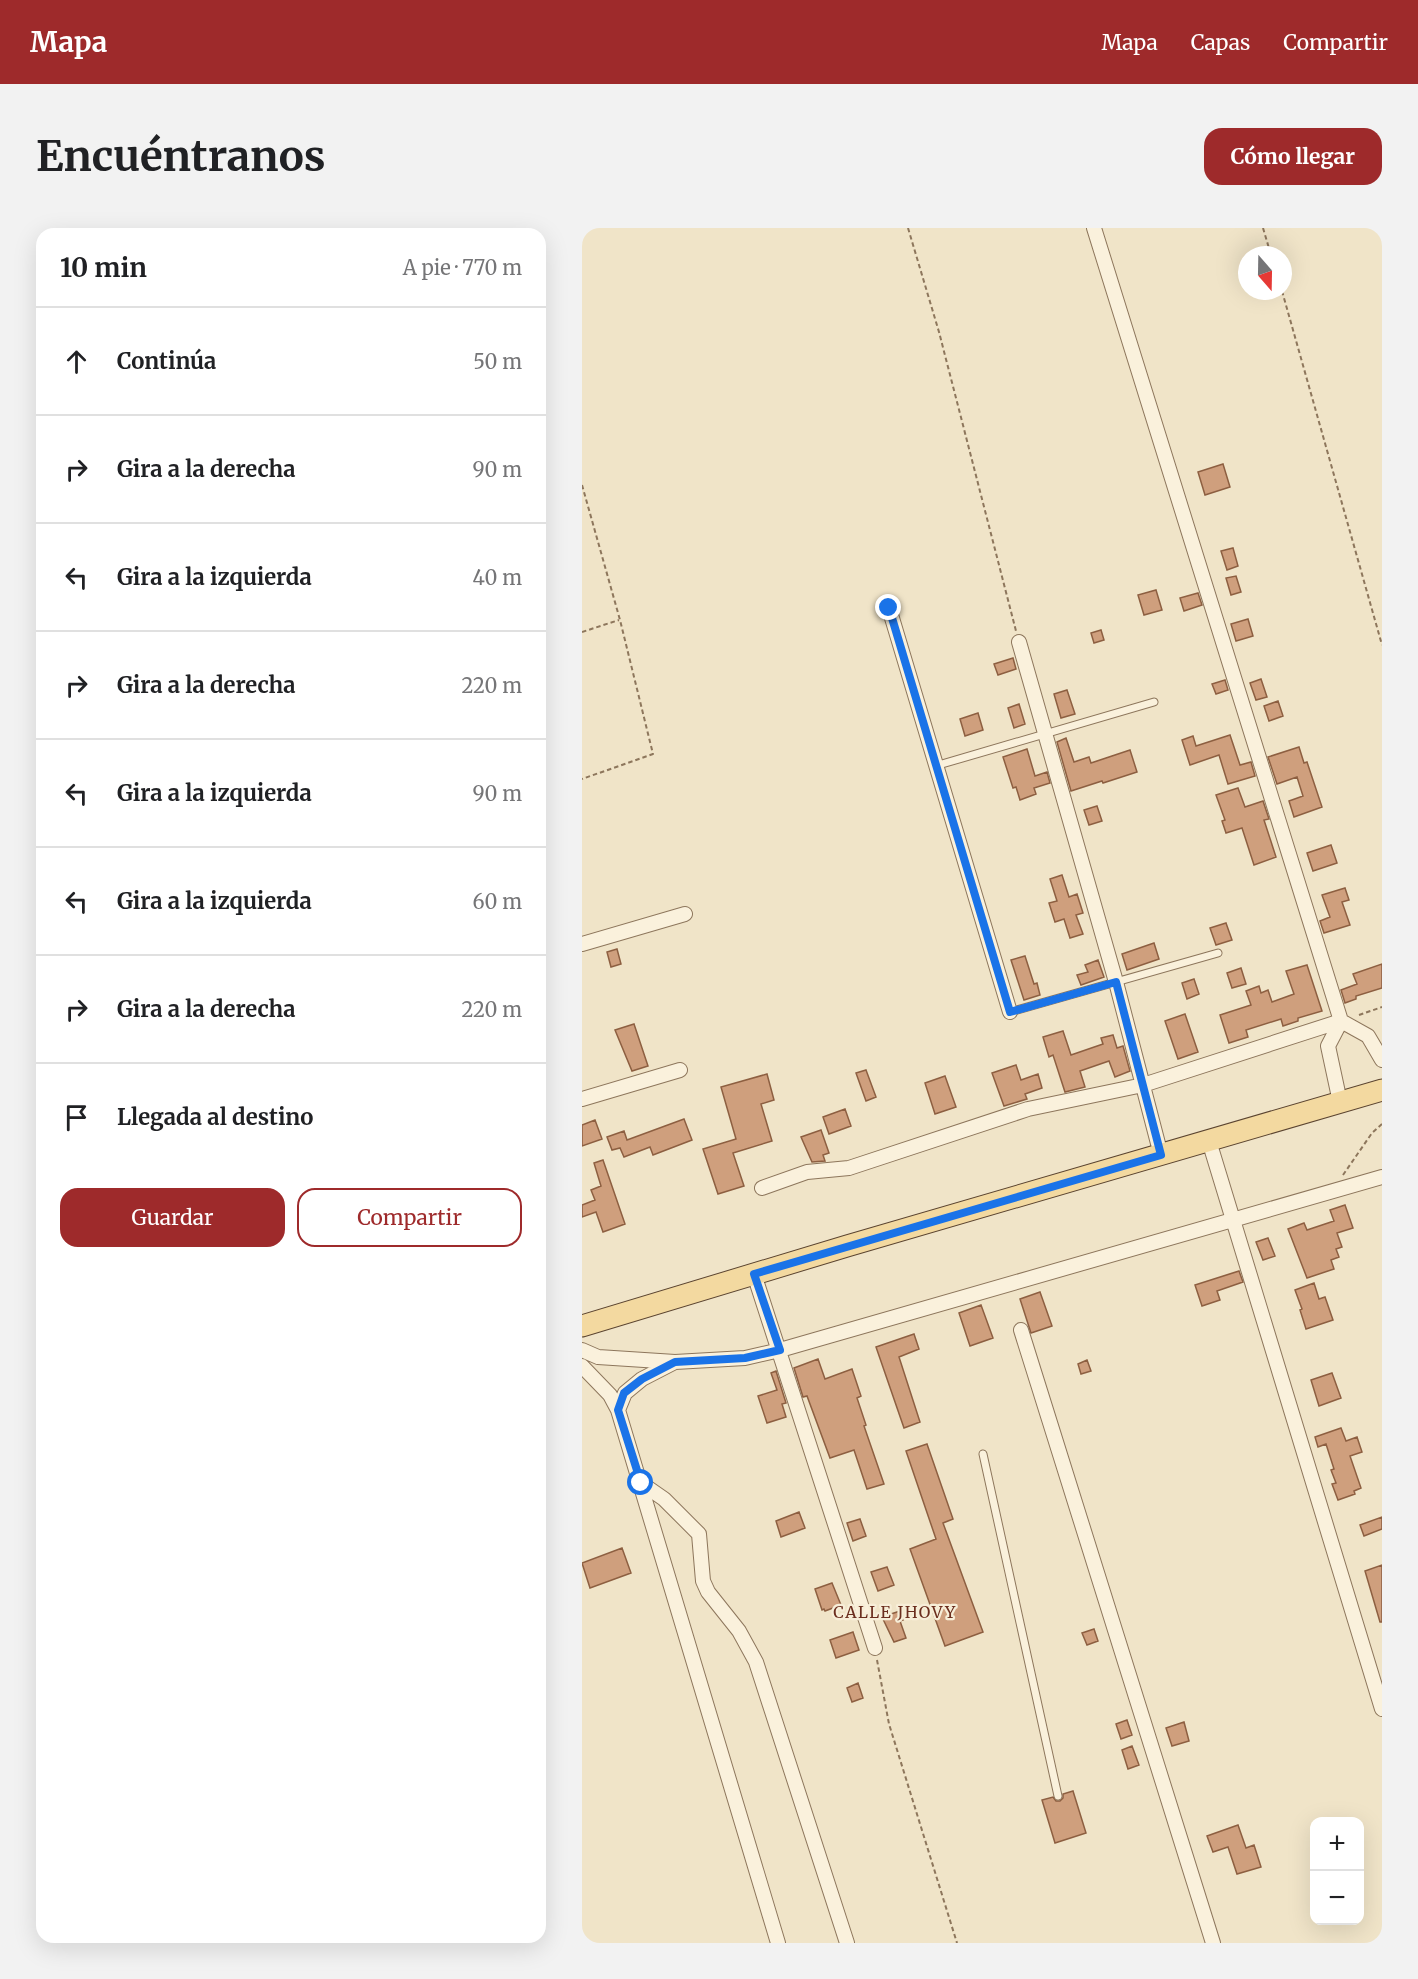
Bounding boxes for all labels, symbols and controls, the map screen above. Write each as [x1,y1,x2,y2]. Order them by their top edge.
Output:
text: Mapa [30,24,107,60]
text: Mapa [1101,29,1158,56]
text: Capas [1191,29,1250,56]
text: Compartir [1283,29,1388,56]
button: Cómo llegar [1204,128,1382,185]
text: Encuéntranos [36,130,325,182]
north arrow [1238,246,1292,300]
text: 10 min [60,251,147,284]
text: A pie · 770 m [403,255,522,280]
icon: ahead [60,345,93,378]
text: Continúa [117,347,216,375]
text: 50 m [473,349,522,374]
icon: right [60,453,93,486]
text: Gira a la derecha [117,455,295,483]
text: 90 m [472,457,522,482]
icon: left [60,561,93,594]
text: Gira a la izquierda [117,563,312,591]
text: 40 m [472,565,522,590]
route end [875,594,901,620]
icon: right [60,669,93,702]
text: Gira a la derecha [117,671,295,699]
text: 220 m [462,673,522,698]
icon: left [60,777,93,810]
text: Gira a la izquierda [117,779,312,807]
text: 90 m [472,781,522,806]
icon: left [60,885,93,918]
text: Gira a la izquierda [117,887,312,915]
text: 60 m [472,889,522,914]
icon: right [60,993,93,1026]
text: Gira a la derecha [117,995,295,1023]
text: 220 m [462,997,522,1022]
icon: arrive [60,1101,93,1134]
text: Llegada al destino [117,1103,313,1131]
button: Guardar [60,1188,285,1247]
button: Compartir [297,1188,522,1247]
route start [627,1469,653,1495]
district label: CALLE JHOVY [833,1602,957,1622]
map controls [1310,1817,1364,1925]
button: + [1310,1817,1364,1871]
button: − [1310,1871,1364,1925]

